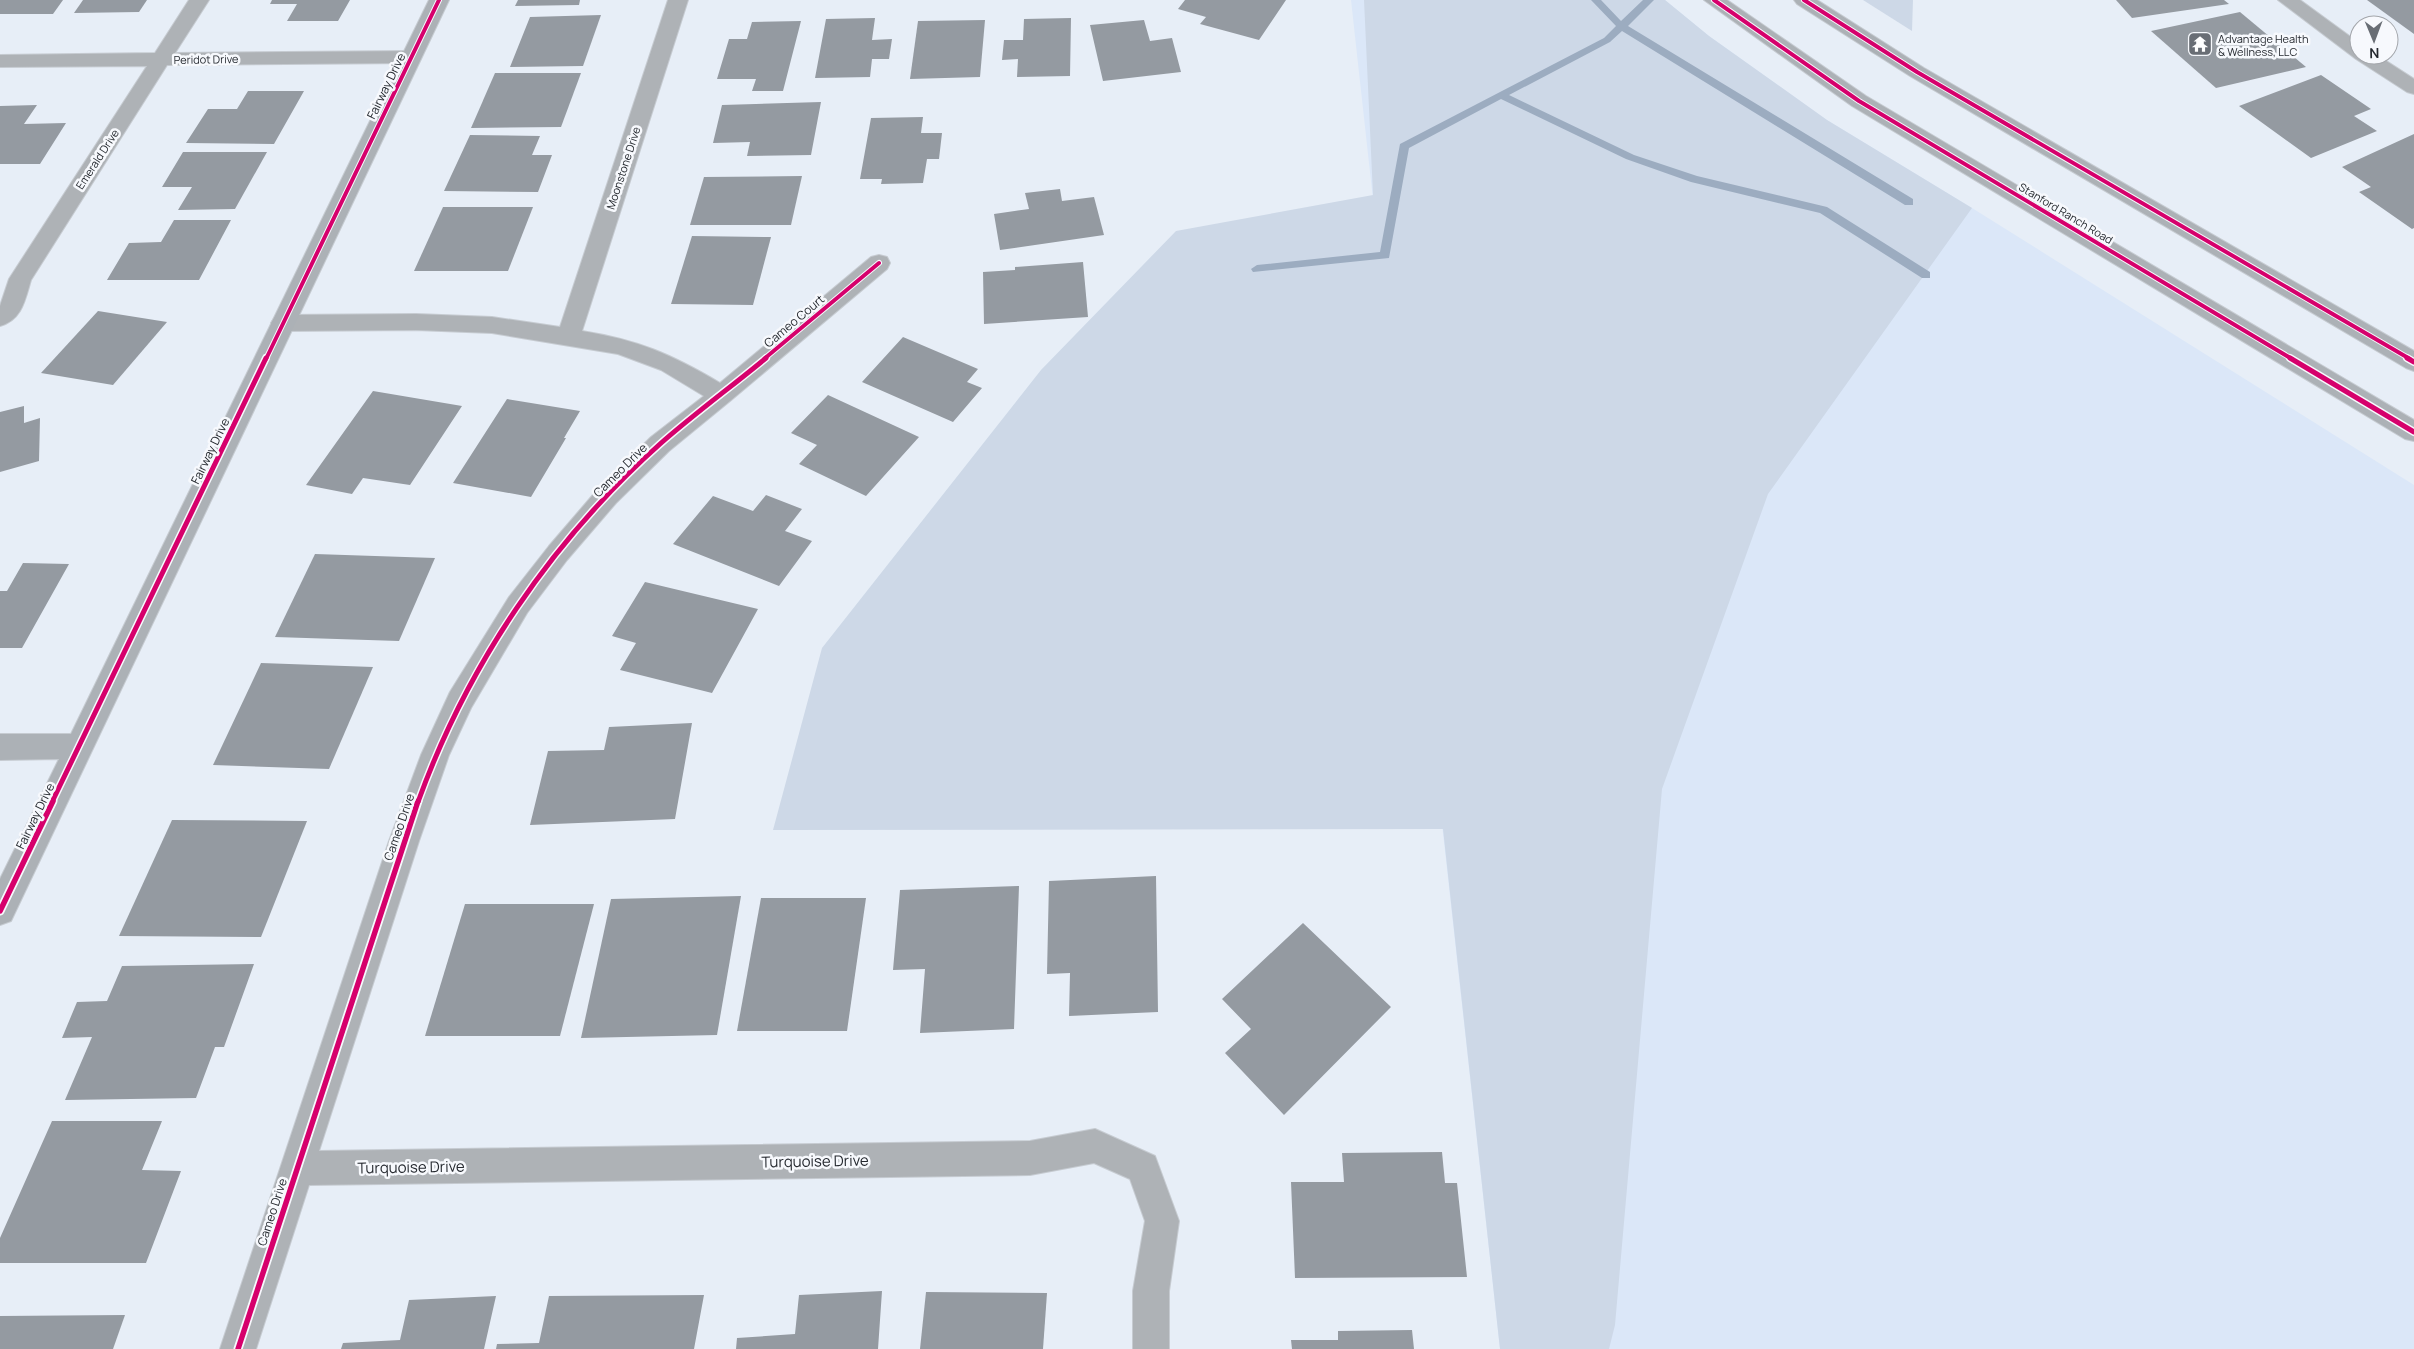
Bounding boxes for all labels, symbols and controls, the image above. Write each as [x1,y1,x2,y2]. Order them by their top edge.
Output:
north arrow [2349,15,2399,65]
temple icon: Advantage Health & Wellness, LLC [2187,31,2213,57]
place label: Advantage Health & Wellness, LLC [2218,31,2309,59]
text: N [2369,44,2379,63]
street label: Fairway Drive [363,50,409,122]
street label: Peridot Drive [173,51,239,67]
street label: Moonstone Drive [603,124,644,211]
street label: Emerald Drive [72,126,122,192]
street label: Stanford Ranch Road [2016,179,2116,247]
street label: Cameo Court [760,291,828,351]
street label: Fairway Drive [187,415,233,487]
street label: Cameo Drive [589,439,651,501]
street label: Fairway Drive [12,780,58,852]
street label: Cameo Drive [380,791,418,863]
street label: Turquoise Drive [761,1150,869,1172]
street label: Turquoise Drive [357,1156,465,1178]
street label: Cameo Drive [253,1176,291,1248]

